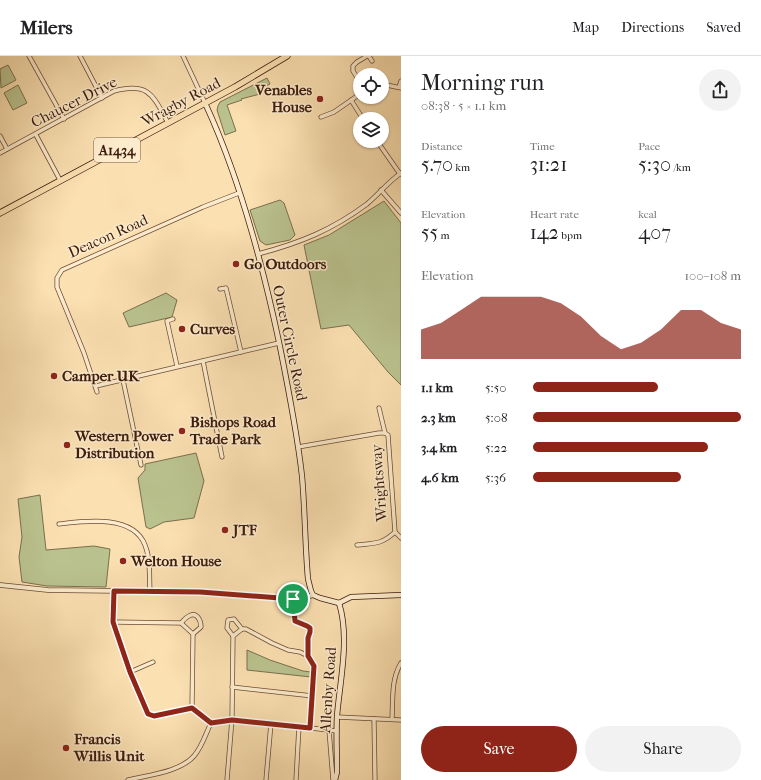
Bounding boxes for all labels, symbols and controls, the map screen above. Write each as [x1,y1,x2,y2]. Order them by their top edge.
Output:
text: Milers [20,17,73,39]
text: Map [572,19,599,36]
text: Directions [621,19,684,36]
text: Saved [706,19,741,36]
map controls [353,68,389,148]
button: locate [353,68,389,104]
button: share [699,69,741,111]
text: Morning run [421,70,544,96]
street label: Chaucer Drive [28,72,121,131]
street label: Wragby Road [137,73,224,131]
place label: Venables House [254,81,313,116]
marker: Venables House [315,94,325,104]
text: 08:38 · 5 × 1.1 km [421,98,506,113]
button: layers [353,112,389,148]
road number: A1434 [94,138,140,162]
text: Distance [421,140,462,153]
text: Time [530,140,555,153]
text: Pace [638,140,660,153]
text: 5.70 [421,153,453,176]
text: 31:21 [530,153,567,176]
text: 5:30 [638,153,671,176]
text: km [453,161,470,174]
text: /km [671,161,691,174]
text: Elevation [421,208,465,221]
text: Heart rate [530,208,579,221]
text: kcal [638,208,657,221]
street label: Deacon Road [65,210,151,262]
text: 55 [421,221,438,244]
text: 142 [530,221,559,244]
text: 407 [638,221,671,244]
text: m [438,229,450,242]
text: bpm [559,229,582,242]
place label: Go Outdoors [244,255,327,273]
marker: Go Outdoors [231,259,241,269]
text: Elevation [421,268,474,283]
text: 100–108 m [685,268,741,283]
street label: Outer Circle Road [269,283,311,403]
place label: Curves [190,320,236,338]
marker: Curves [177,324,187,334]
place label: Camper UK [62,367,140,385]
marker: Camper UK [49,371,59,381]
text: 1.1 km [421,380,453,395]
text: 5:50 [485,380,507,395]
text: 2.3 km [421,410,456,425]
text: 5:08 [485,410,507,425]
place label: Bishops Road Trade Park [189,413,277,448]
marker: Bishops Road Trade Park [177,426,187,436]
place label: Western Power Distribution [74,427,174,462]
marker: Western Power Distribution [62,440,72,450]
text: 3.4 km [421,440,457,455]
text: 5:22 [485,440,507,455]
street label: Wrightsway [367,443,391,523]
text: 4.6 km [421,470,459,485]
text: 5:36 [485,470,506,485]
place label: JTF [231,521,257,539]
marker: JTF [220,525,230,535]
place label: Welton House [130,552,222,570]
marker: Welton House [118,556,128,566]
pin [276,582,310,616]
icon: arrive [282,588,304,610]
street label: Allenby Road [316,646,340,735]
button: Save [421,726,577,772]
button: Share [585,726,741,772]
place label: Francis Willis Unit [73,730,145,765]
marker: Francis Willis Unit [61,743,71,753]

